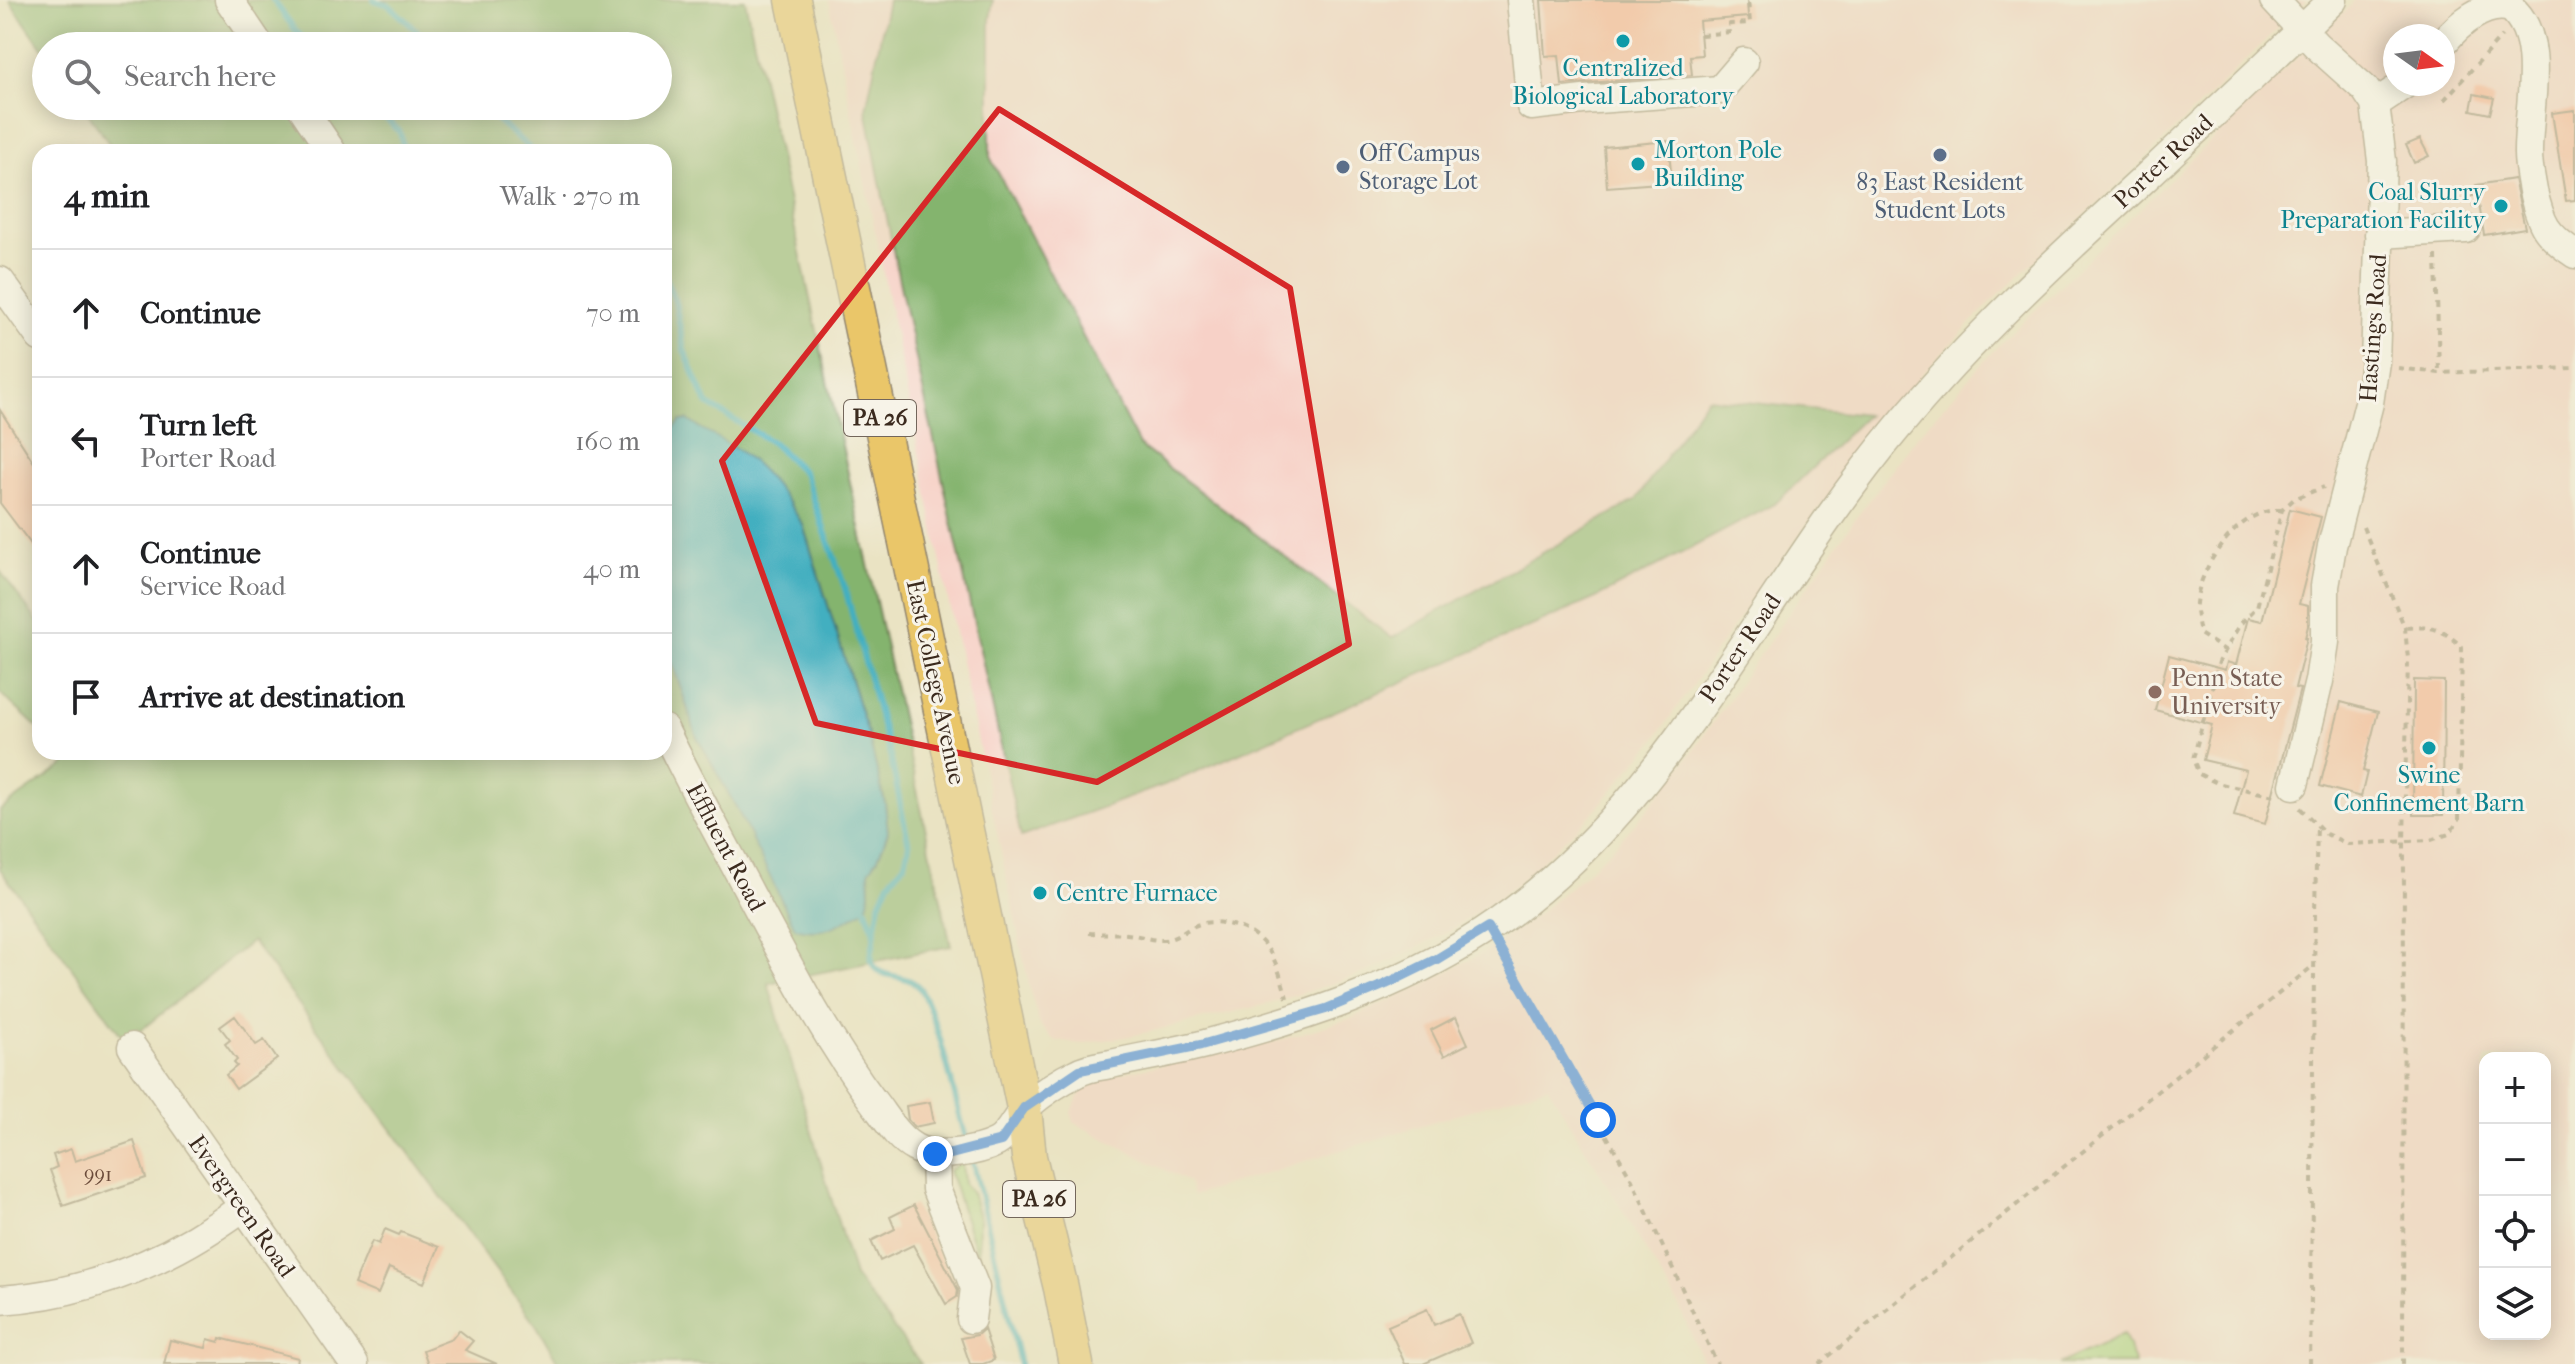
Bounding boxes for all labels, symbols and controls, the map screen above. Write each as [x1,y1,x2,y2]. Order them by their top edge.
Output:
north arrow [2383,24,2455,96]
search box [32,32,672,120]
marker: Centralized Biological Laboratory [1614,32,1632,50]
icon: search [60,54,104,98]
place label: Centralized Biological Laboratory [1512,54,1735,110]
text: Search here [124,59,276,94]
street label: Porter Road [2108,107,2219,214]
place label: Morton Pole Building [1654,136,1782,192]
place label: Off Campus Storage Lot [1359,139,1480,195]
marker: 83 East Resident Student Lots [1931,146,1949,164]
marker: Morton Pole Building [1629,155,1647,173]
marker: Off Campus Storage Lot [1334,158,1352,176]
place label: 83 East Resident Student Lots [1856,168,2024,224]
text: 4 min [64,176,149,216]
place label: Coal Slurry Preparation Facility [2280,178,2486,234]
text: Walk · 270 m [500,181,640,212]
marker: Coal Slurry Preparation Facility [2492,197,2510,215]
street label: Hastings Road [2354,252,2392,403]
icon: ahead [64,291,108,335]
text: Continue [140,296,261,331]
text: 70 m [586,298,640,329]
road number: PA 26 [844,400,916,436]
text: Turn left [140,408,257,443]
icon: left [64,419,108,463]
text: 160 m [575,426,640,457]
text: Porter Road [140,443,276,474]
text: Continue [140,536,261,571]
icon: ahead [64,547,108,591]
text: 40 m [583,554,640,585]
text: Service Road [140,571,286,602]
street label: East College Avenue [901,577,971,787]
street label: Porter Road [1693,587,1787,708]
place label: Penn State University [2171,664,2282,720]
icon: arrive [64,675,108,719]
text: Arrive at destination [140,680,405,715]
marker: Penn State University [2146,683,2164,701]
marker: Swine Confinement Barn [2420,739,2438,757]
place label: Swine Confinement Barn [2333,761,2525,817]
street label: Effluent Road [680,778,772,917]
place label: Centre Furnace [1056,879,1218,907]
marker: Centre Furnace [1031,884,1049,902]
map controls [2479,1052,2551,1340]
button: + [2479,1052,2551,1124]
route start [1580,1102,1616,1138]
button: − [2479,1124,2551,1196]
street label: Evergreen Road [183,1130,302,1283]
route end [917,1136,953,1172]
house number: 991 [84,1163,112,1186]
road number: PA 26 [1003,1181,1075,1217]
button: locate [2479,1196,2551,1268]
button: layers [2479,1268,2551,1340]

